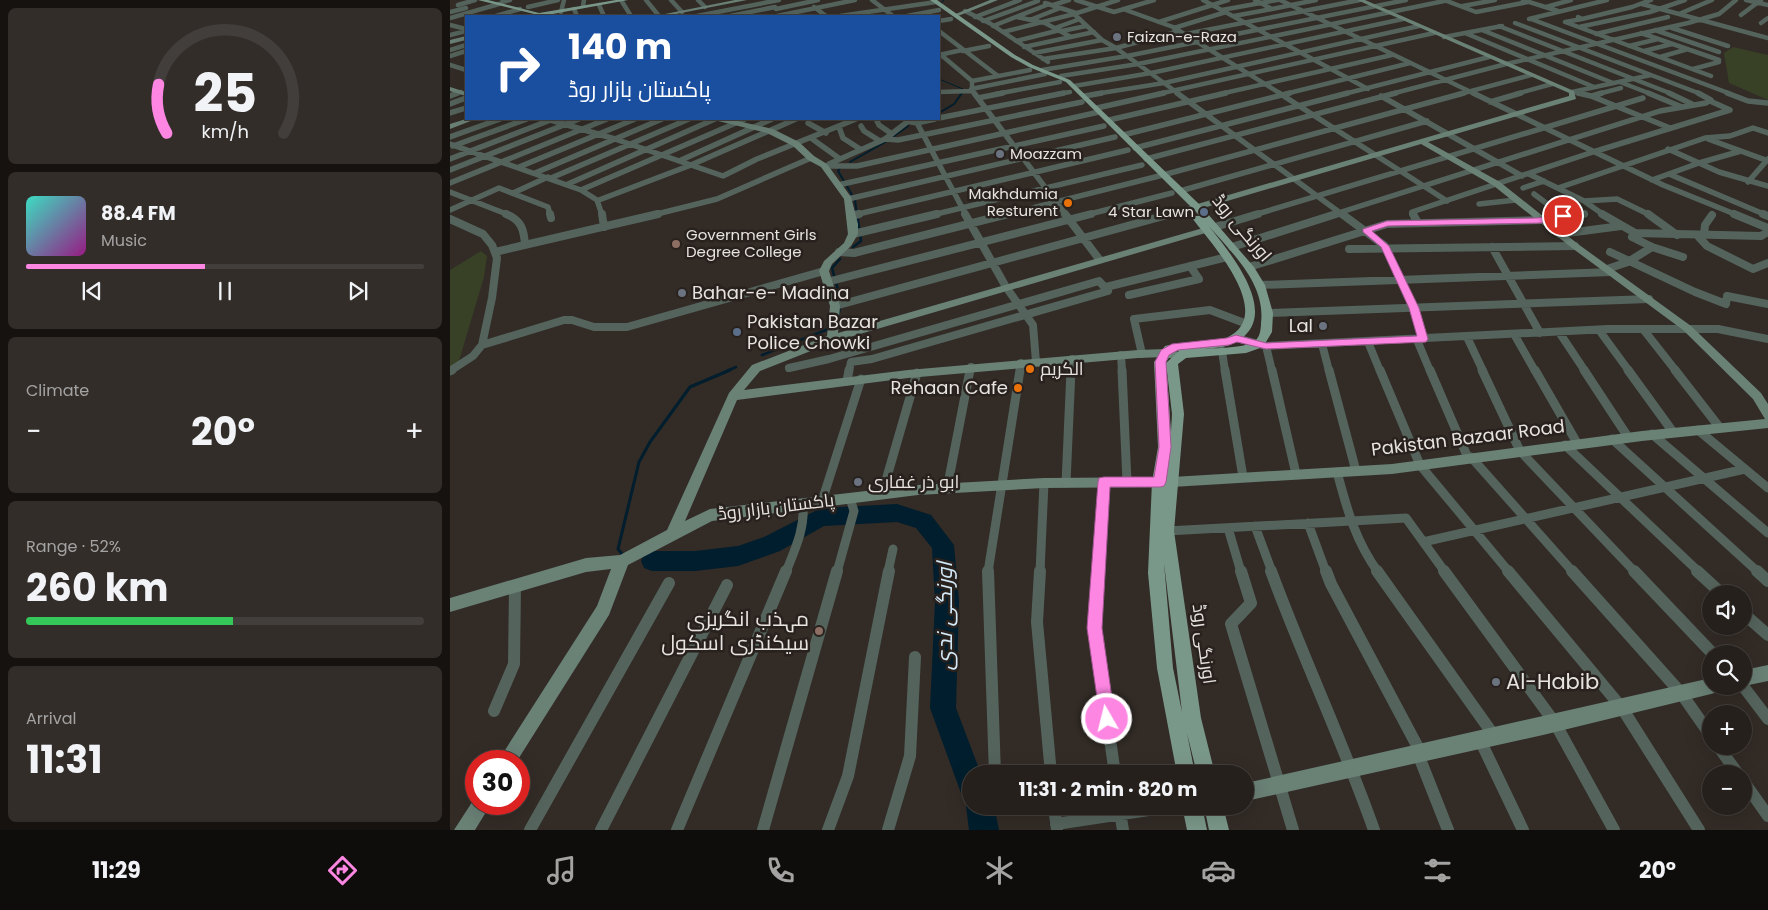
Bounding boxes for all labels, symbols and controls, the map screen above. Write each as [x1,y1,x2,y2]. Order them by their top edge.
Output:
text: 140 m [568,22,672,71]
place label: Faizan-e-Raza [1127,26,1237,47]
marker: Faizan-e-Raza [1111,31,1123,43]
icon: right [485,35,550,100]
text: 25 [193,57,257,130]
text: پاکستان بازار روڈ [568,74,711,105]
text: km/h [201,119,249,144]
place label: Moazzam [1010,143,1082,164]
marker: Moazzam [994,148,1006,160]
place label: Makhdumia Resturent [969,183,1058,221]
street label: اورنگی روڈ [1207,189,1278,267]
pin [1542,195,1584,237]
marker: Makhdumia Resturent [1062,197,1074,209]
text: 88.4 FM [101,200,176,227]
place label: 4 Star Lawn [1108,201,1194,222]
icon: arrive [1549,202,1577,230]
marker: 4 Star Lawn [1198,206,1210,218]
place label: Government Girls Degree College [686,224,817,262]
text: Music [101,229,147,252]
marker: Government Girls Degree College [670,238,682,250]
icon: previous [78,277,106,305]
icon: pause [211,277,239,305]
icon: next [344,277,372,305]
place label: Bahar-e- Madina [692,280,849,305]
marker: Bahar-e- Madina [676,287,688,299]
place label: Pakistan Bazar Police Chowki [747,309,878,355]
place label: Lal [1289,313,1313,338]
marker: Lal [1317,320,1329,332]
marker: Pakistan Bazar Police Chowki [731,326,743,338]
place label: الکریم [1040,356,1084,381]
marker: الکریم [1024,363,1036,375]
place label: Rehaan Cafe [891,375,1008,400]
text: Climate [26,379,89,402]
marker: Rehaan Cafe [1012,382,1024,394]
text: 20° [191,405,255,458]
text: − [26,412,41,451]
text: + [405,412,424,451]
street label: Pakistan Bazaar Road [1370,413,1566,462]
place label: ابو ذر غفاری [868,469,959,494]
marker: ابو ذر غفاری [852,476,864,488]
street label: پاکستان بازار روڈ [716,487,836,526]
text: Range · 52% [26,535,121,558]
water label: اورنگی ندی [929,560,960,670]
text: 260 km [26,561,168,614]
map controls [1702,585,1752,815]
button: sound [1702,585,1752,635]
street label: اورنگی روڈ [1186,602,1223,686]
place label: مہذب انگریزی سیکنڈری اسکول [661,604,809,657]
marker: مہذب انگریزی سیکنڈری اسکول [813,625,825,637]
button: search [1702,645,1752,695]
place label: Al-Habib [1506,667,1599,696]
marker: Al-Habib [1490,676,1502,688]
position arrow [1080,692,1132,744]
button: + [1702,705,1752,755]
text: Arrival [26,707,76,730]
text: 11:31 [26,733,103,786]
speed limit sign: 30 [465,750,530,815]
button: − [1702,765,1752,815]
text: 11:31 · 2 min · 820 m [1019,776,1197,803]
icon: directions [325,853,360,888]
icon: music [544,853,579,888]
icon: phone [763,853,798,888]
icon: climate [982,853,1017,888]
icon: car [1201,853,1236,888]
icon: filters [1420,853,1455,888]
text: 11:29 [92,855,141,886]
text: 20° [1639,855,1676,886]

